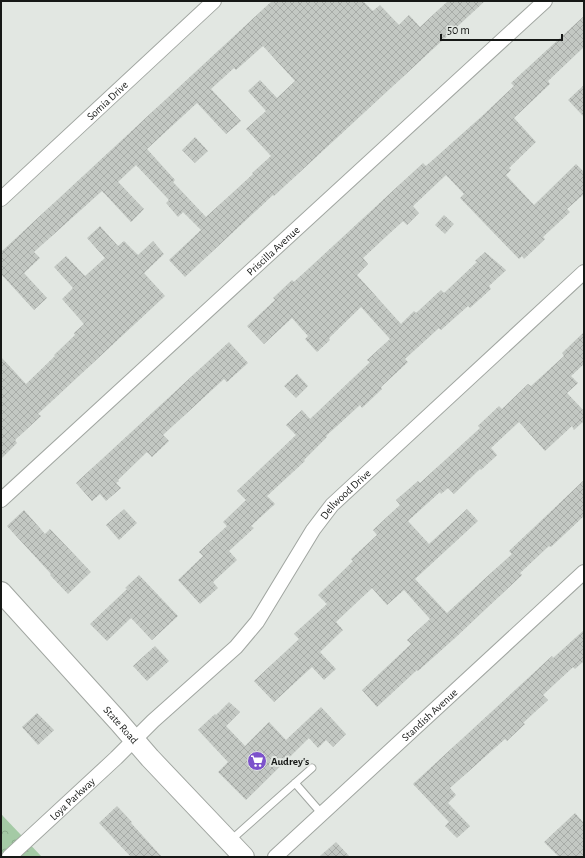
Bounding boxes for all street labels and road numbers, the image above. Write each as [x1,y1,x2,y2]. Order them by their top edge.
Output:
street label: Somia Drive [85,79,130,122]
street label: Priscilla Avenue [245,224,302,278]
street label: Dellwood Drive [318,467,373,521]
street label: Standish Avenue [400,687,460,743]
street label: State Road [101,704,140,746]
street label: Loya Parkway [48,775,97,822]

